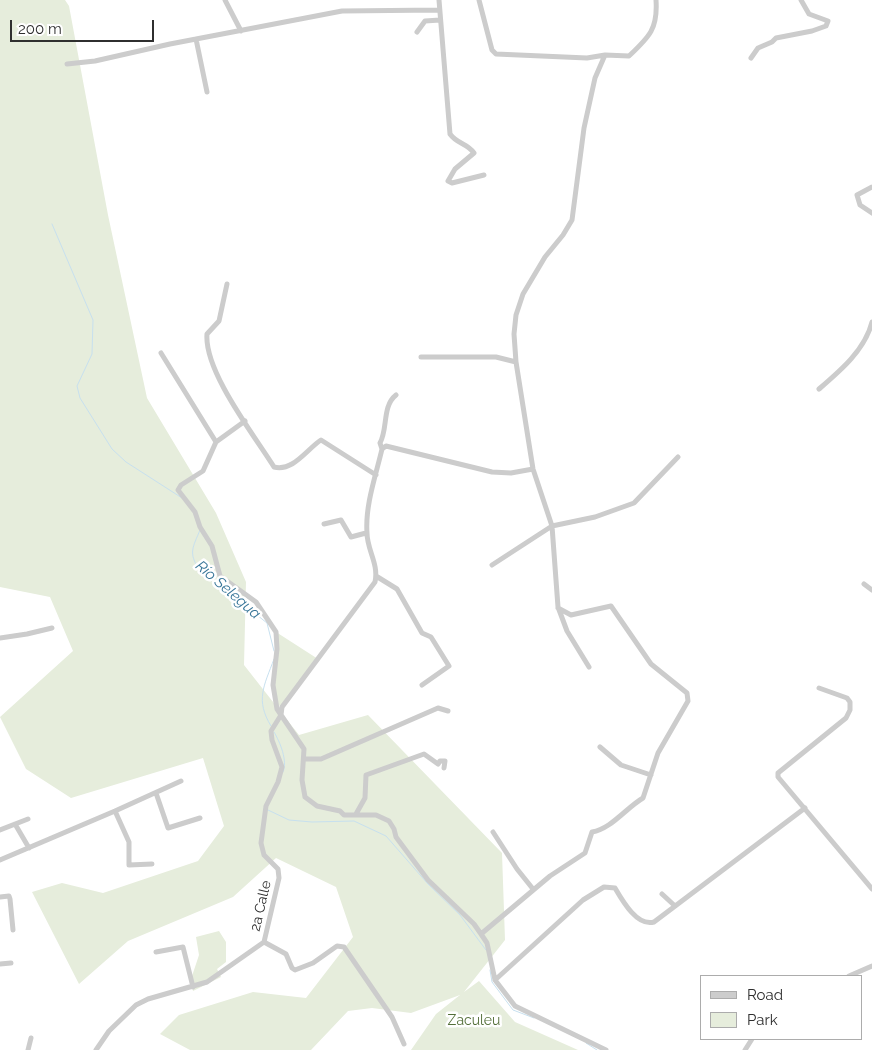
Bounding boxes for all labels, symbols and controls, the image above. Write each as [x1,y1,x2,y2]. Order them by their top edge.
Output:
scale bar [12,10,156,42]
text: 200 m [18,20,62,38]
water label: Río Selegua [192,557,264,623]
street label: 2a Calle [247,879,275,933]
legend [700,975,862,1040]
text: Road [747,986,783,1004]
text: Park [747,1011,778,1029]
park label: Zaculeu [448,1013,500,1029]

